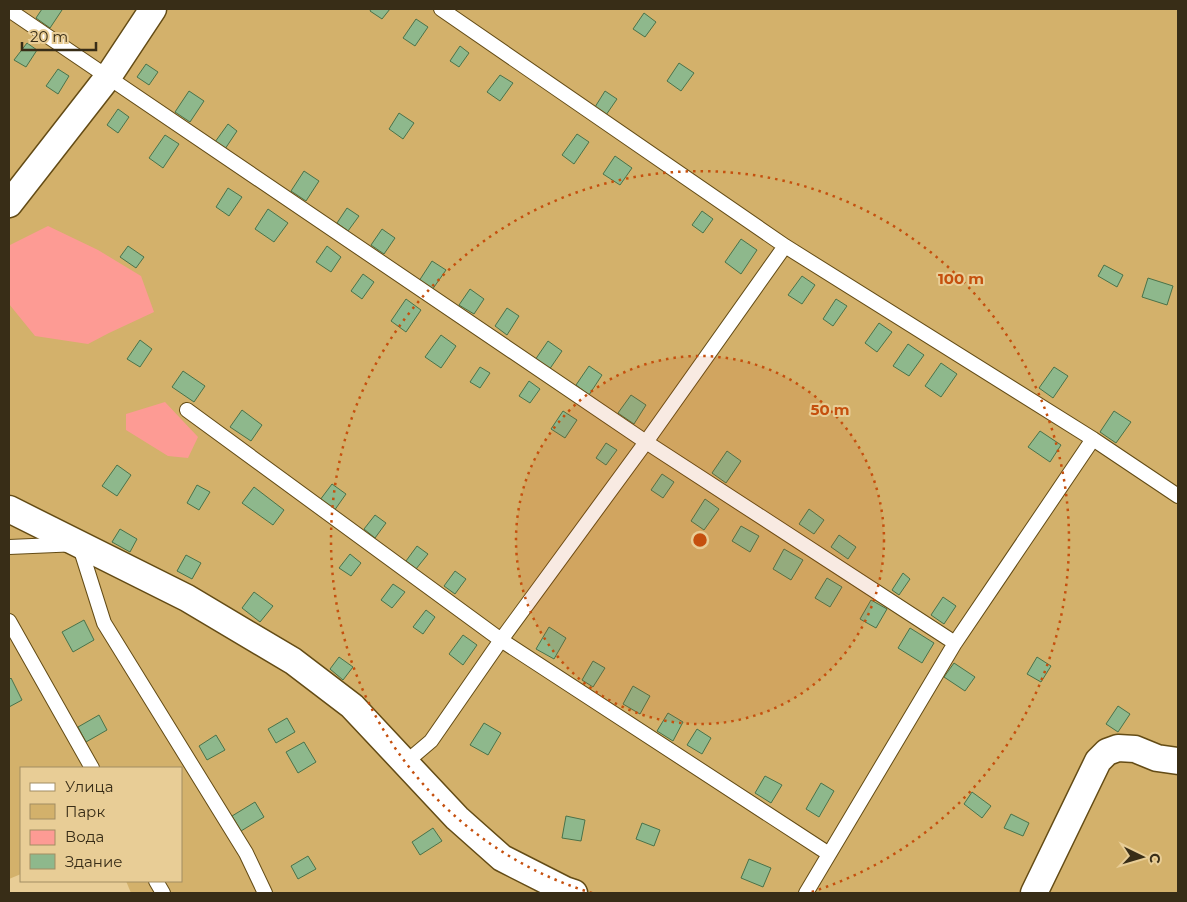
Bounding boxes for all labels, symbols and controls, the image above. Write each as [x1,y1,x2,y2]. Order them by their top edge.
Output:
scale bar [22,20,96,52]
text: 20 m [30,27,68,46]
text: 100 m [938,269,984,288]
text: 50 m [810,400,850,419]
centre of rings [691,531,709,549]
legend [20,767,182,882]
text: Улица [65,777,113,796]
text: Парк [65,802,105,821]
text: Вода [65,827,104,846]
north arrow [1117,832,1167,882]
text: Здание [65,852,123,871]
text: С [1146,852,1164,864]

